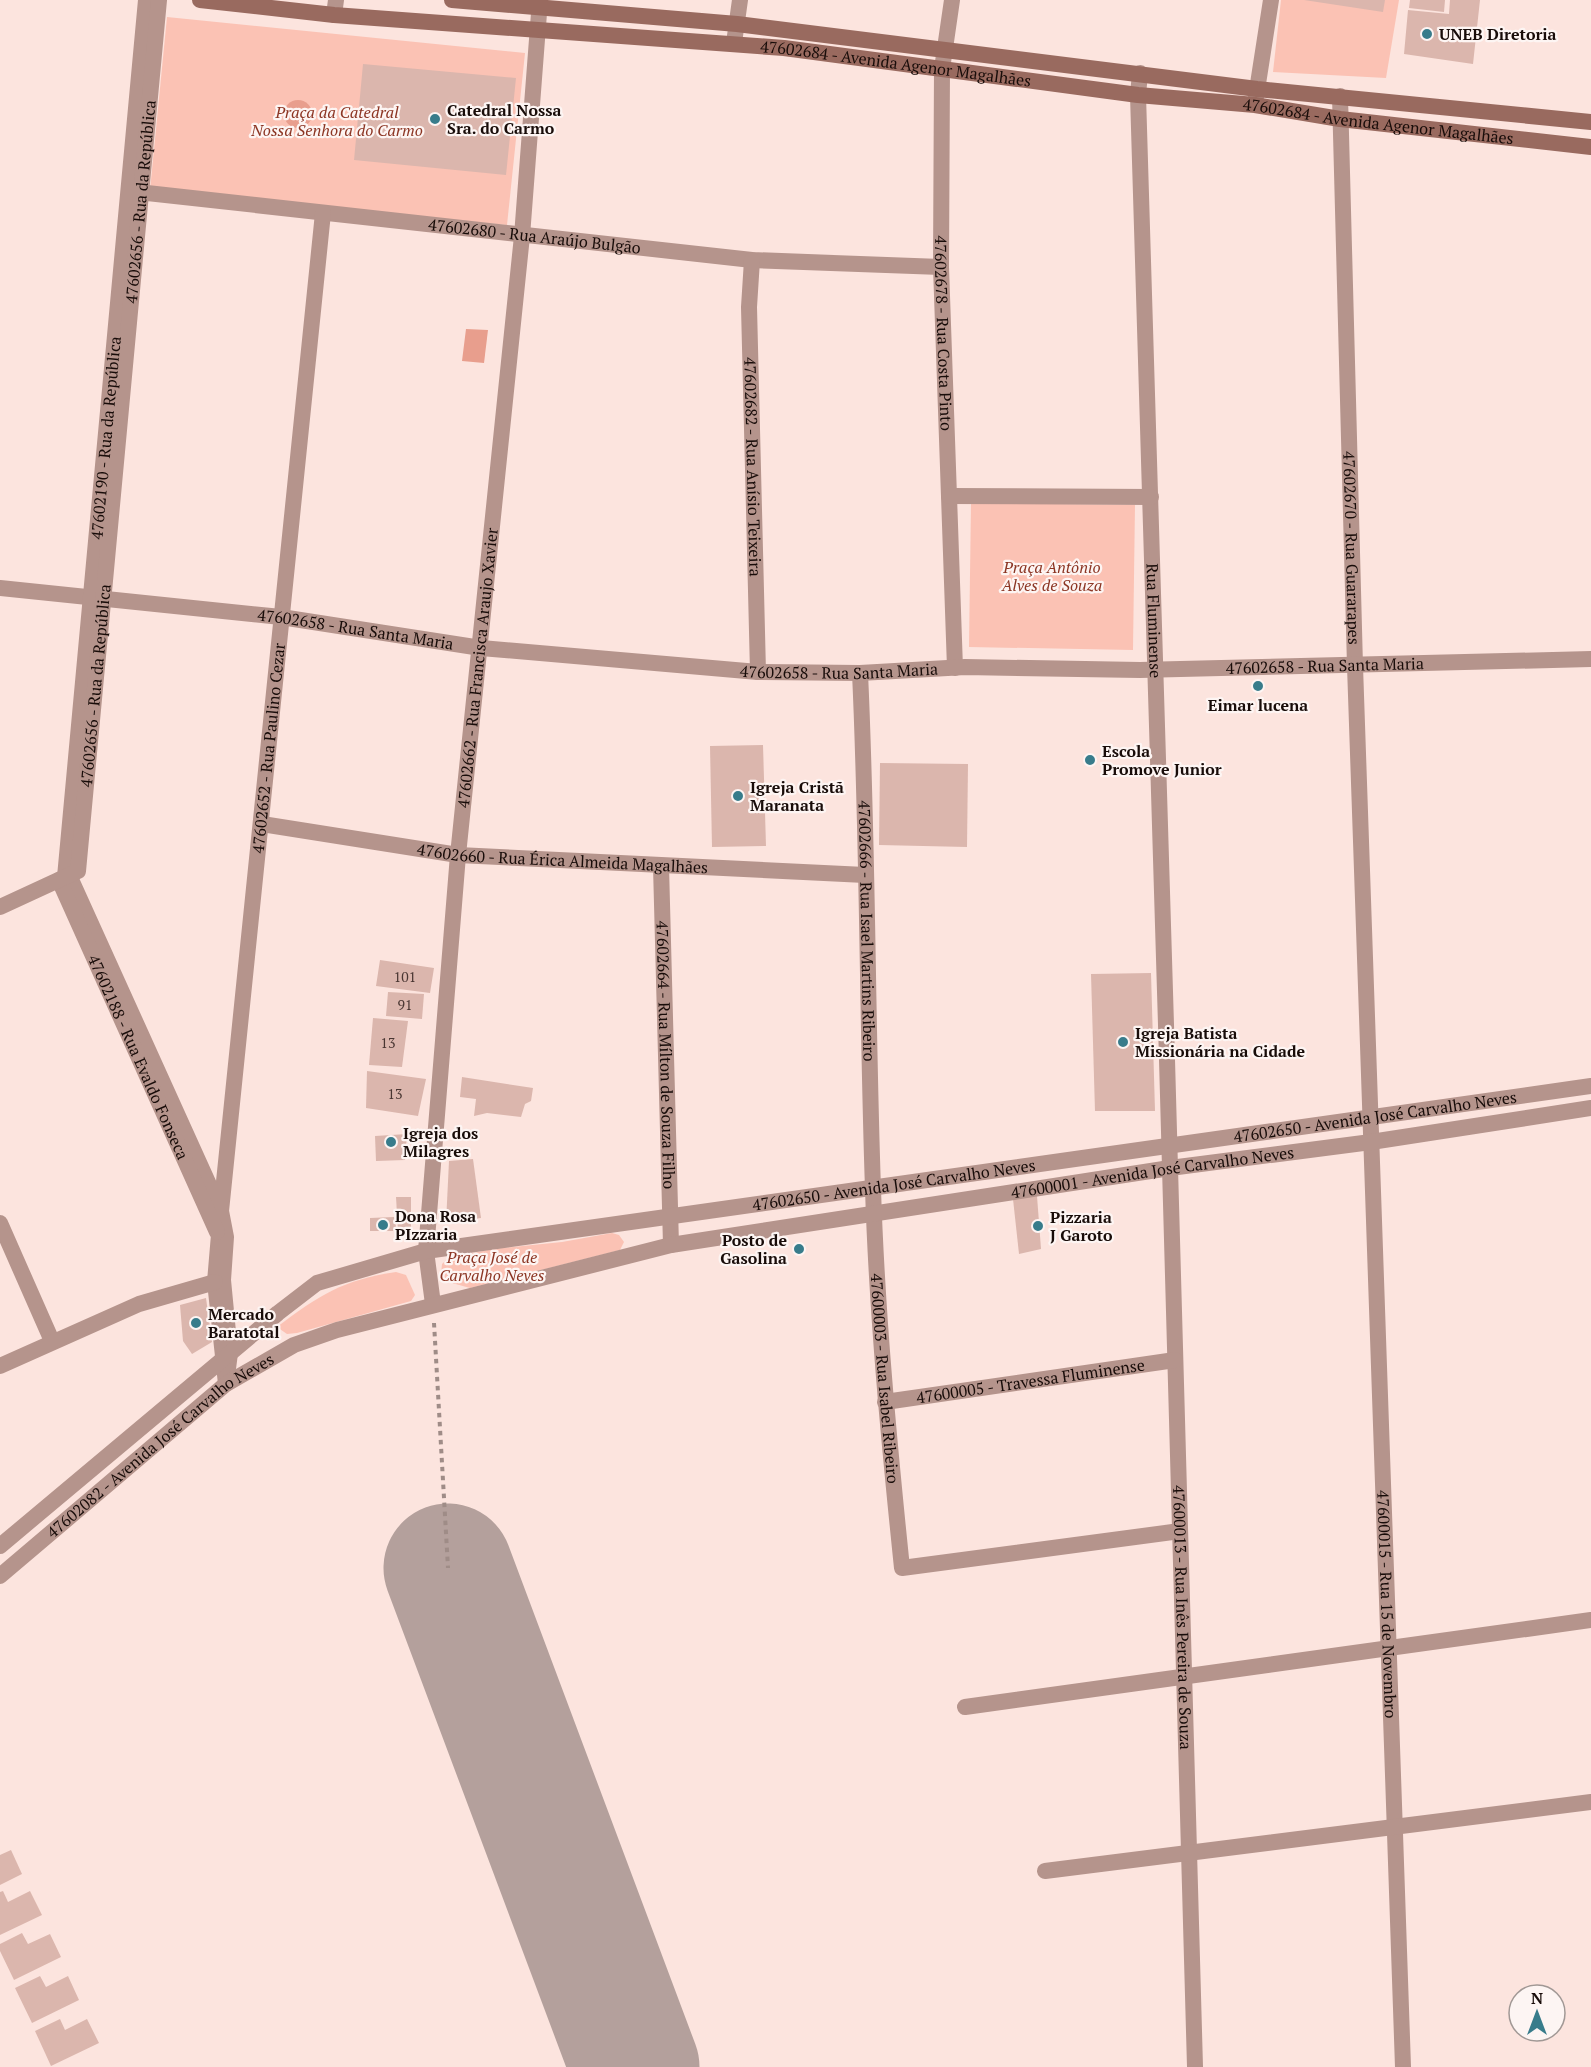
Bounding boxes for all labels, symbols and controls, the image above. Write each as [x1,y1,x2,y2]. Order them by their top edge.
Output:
place label: UNEB Diretoria [1439,23,1557,45]
marker: UNEB Diretoria [1420,27,1434,41]
street label: 47602684 - Avenida Agenor Magalhães [760,35,1033,92]
street label: 47602684 - Avenida Agenor Magalhães [1242,93,1515,149]
street label: 47602656 - Rua da República [120,99,161,304]
place label: Catedral Nossa Sra. do Carmo [447,99,561,139]
park label: Praça da Catedral Nossa Senhora do Carmo [250,101,423,141]
marker: Catedral Nossa Sra. do Carmo [428,112,442,126]
street label: 47602680 - Rua Araújo Bulgão [427,213,642,259]
street label: 47602678 - Rua Costa Pinto [930,236,958,431]
street label: 47602190 - Rua da República [85,335,126,540]
street label: 47602682 - Rua Anísio Teixeira [739,357,767,577]
street label: 47602670 - Rua Guararapes [1338,451,1365,645]
street label: 47602662 - Rua Francisca Araujo Xavier [452,526,503,809]
park label: Praça Antônio Alves de Souza [1001,556,1102,596]
street label: Rua Fluminense [1142,563,1167,678]
street label: 47602656 - Rua da República [75,583,116,788]
street label: 47602658 - Rua Santa Maria [256,604,455,655]
street label: 47602652 - Rua Paulino Cezar [247,641,290,855]
street label: 47602658 - Rua Santa Maria [1226,652,1424,679]
street label: 47602658 - Rua Santa Maria [739,658,939,684]
marker: Eimar lucena [1251,679,1265,693]
place label: Eimar lucena [1208,694,1308,716]
place label: Escola Promove Junior [1102,740,1222,780]
marker: Escola Promove Junior [1083,753,1097,767]
place label: Igreja Cristã Maranata [750,776,844,816]
marker: Igreja Cristã Maranata [731,789,745,803]
street label: 47602666 - Rua Isael Martins Ribeiro [854,800,881,1062]
street label: 47602660 - Rua Érica Almeida Magalhães [416,838,709,878]
street label: 47602664 - Rua Mílton de Souza Filho [651,920,681,1190]
street label: 47602188 - Rua Evaldo Fonseca [83,951,194,1163]
house number: 101 [394,967,416,986]
house number: 91 [398,995,412,1014]
place label: Igreja Batista Missionária na Cidade [1135,1022,1305,1062]
house number: 13 [381,1033,395,1052]
marker: Igreja Batista Missionária na Cidade [1116,1035,1130,1049]
house number: 13 [388,1084,402,1103]
street label: 47602650 - Avenida José Carvalho Neves [1232,1086,1518,1148]
place label: Igreja dos Milagres [403,1122,478,1162]
marker: Igreja dos Milagres [384,1135,398,1149]
street label: 47600001 - Avenida José Carvalho Neves [1009,1141,1295,1203]
street label: 47602650 - Avenida José Carvalho Neves [751,1154,1037,1216]
place label: Dona Rosa PIzzaria [395,1205,476,1245]
place label: Pizzaria J Garoto [1050,1206,1113,1246]
marker: Dona Rosa PIzzaria [376,1218,390,1232]
marker: Pizzaria J Garoto [1031,1219,1045,1233]
place label: Posto de Gasolina [720,1229,787,1269]
marker: Posto de Gasolina [792,1242,806,1256]
park label: Praça José de Carvalho Neves [439,1246,545,1286]
street label: 47600003 - Rua Isabel Ribeiro [866,1273,904,1485]
place label: Mercado Baratotal [208,1303,280,1343]
marker: Mercado Baratotal [189,1316,203,1330]
street label: 47602082 - Avenida José Carvalho Neves [42,1348,278,1543]
street label: 47600005 - Travessa Fluminense [915,1354,1146,1408]
street label: 47600013 - Rua Inês Pereira de Souza [1168,1485,1197,1750]
street label: 47600015 - Rua 15 de Novembro [1372,1490,1402,1719]
north arrow [1507,1983,1567,2043]
text: N [1531,1987,1543,2009]

